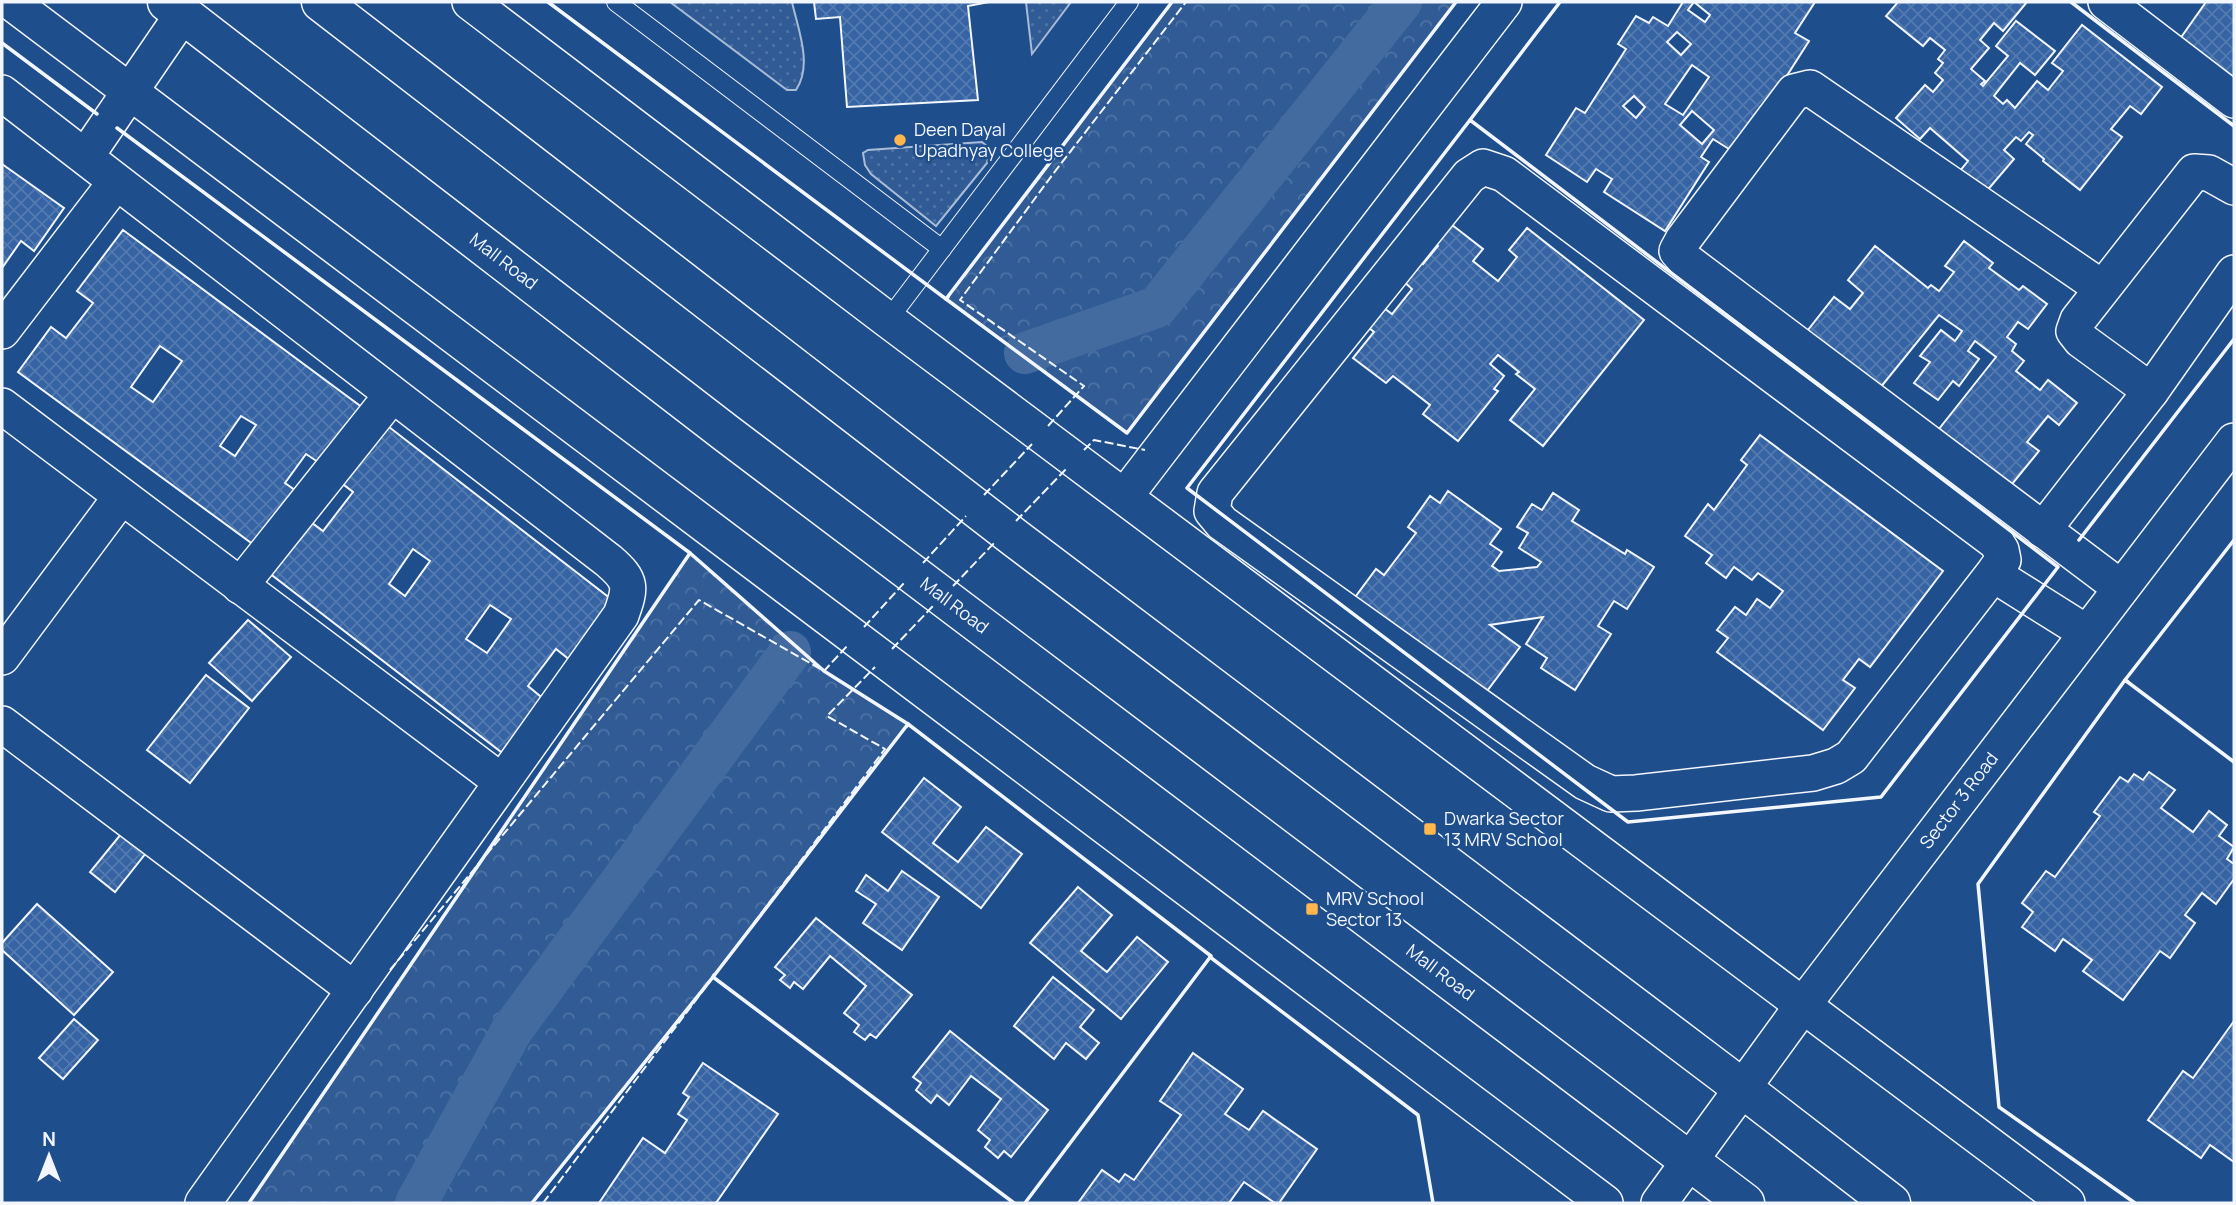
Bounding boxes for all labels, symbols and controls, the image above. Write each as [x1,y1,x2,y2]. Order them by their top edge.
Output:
place label: Deen Dayal Upadhyay College [914,117,1064,162]
marker: Deen Dayal Upadhyay College [892,132,908,148]
street label: Mall Road [465,227,543,295]
street label: Mall Road [916,571,994,638]
street label: Sector 3 Road [1914,747,2003,853]
place label: Dwarka Sector 13 MRV School [1444,806,1564,851]
marker: Dwarka Sector 13 MRV School [1422,821,1438,837]
place label: MRV School Sector 13 [1326,886,1424,931]
marker: MRV School Sector 13 [1304,901,1320,917]
street label: Mall Road [1402,938,1480,1006]
north arrow [14,1121,84,1191]
text: N [42,1126,56,1152]

